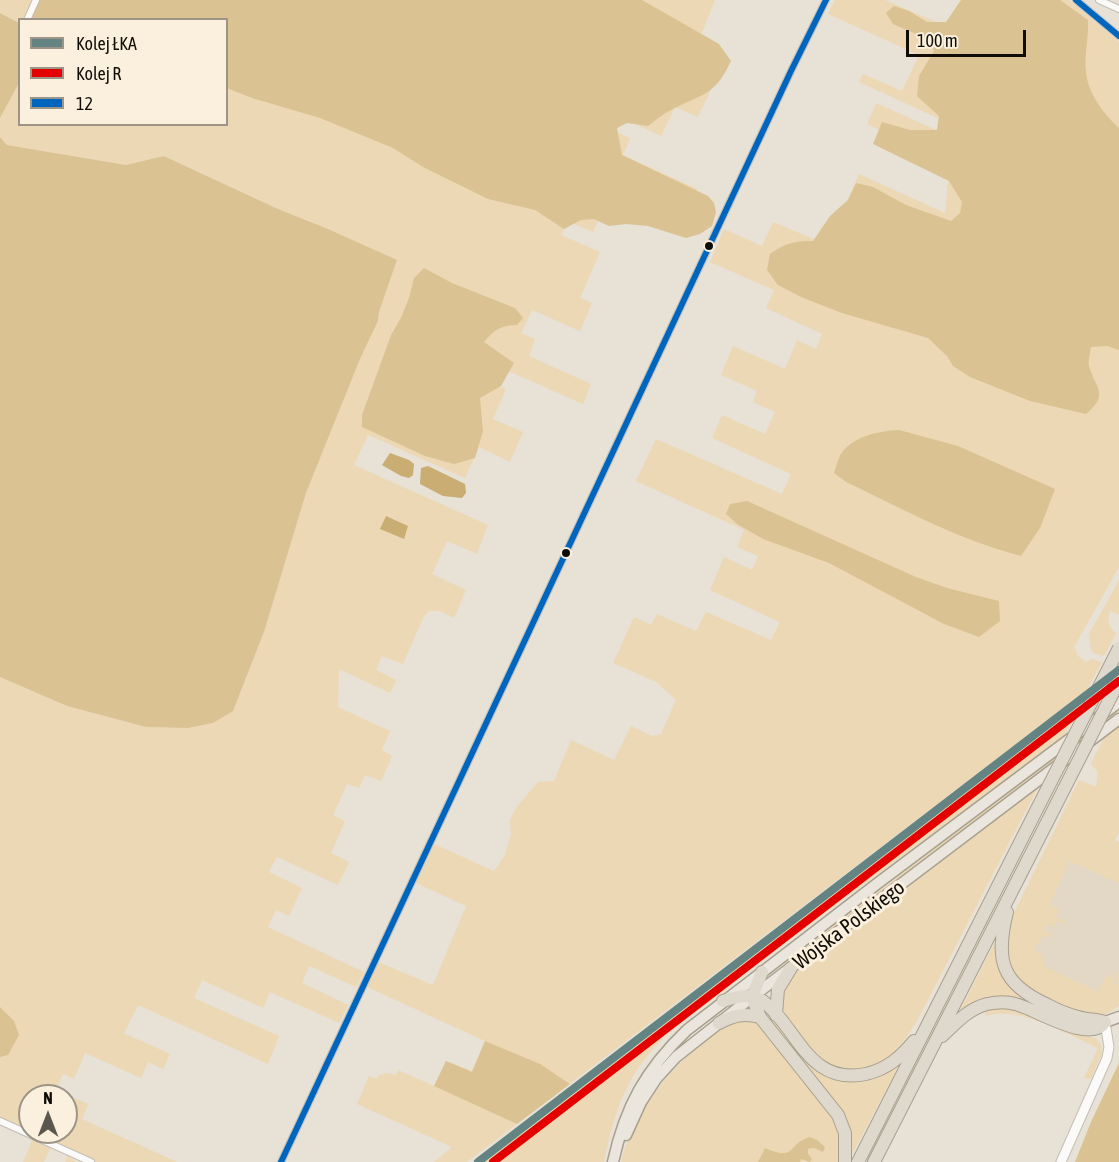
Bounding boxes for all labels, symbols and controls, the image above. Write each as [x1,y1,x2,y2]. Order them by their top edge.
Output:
legend [18,18,228,126]
scale bar [909,18,1029,56]
text: 100 m [917,30,958,51]
text: Kolej ŁKA [76,33,137,54]
text: Kolej R [76,63,121,84]
text: 12 [76,93,93,114]
unlabelled marker [703,240,715,252]
unlabelled marker [560,547,572,559]
street label: Wojska Polskiego [788,875,910,975]
north arrow [18,1084,78,1144]
text: N [43,1089,53,1107]

